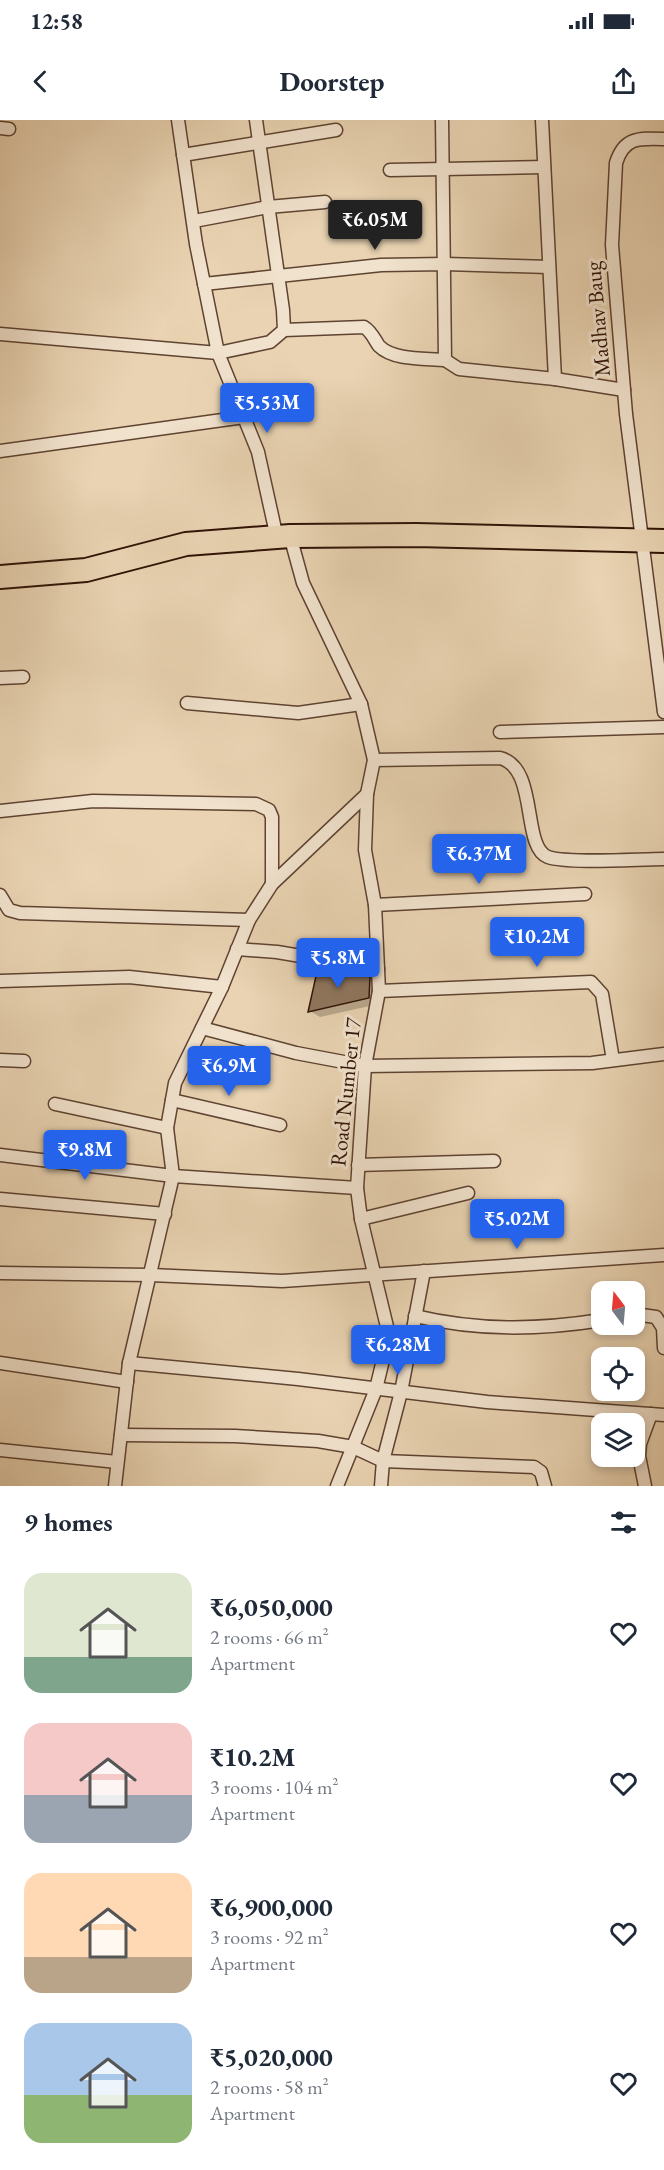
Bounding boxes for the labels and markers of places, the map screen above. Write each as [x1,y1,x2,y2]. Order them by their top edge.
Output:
pin: ₹6.05M [326,200,424,251]
pin: ₹5.53M [218,383,316,434]
pin: ₹6.37M [430,834,528,885]
pin: ₹10.2M [488,917,586,968]
pin: ₹5.8M [296,938,380,989]
pin: ₹6.9M [187,1046,271,1097]
pin: ₹9.8M [43,1130,127,1181]
pin: ₹5.02M [468,1199,566,1250]
pin: ₹6.28M [349,1325,447,1376]

